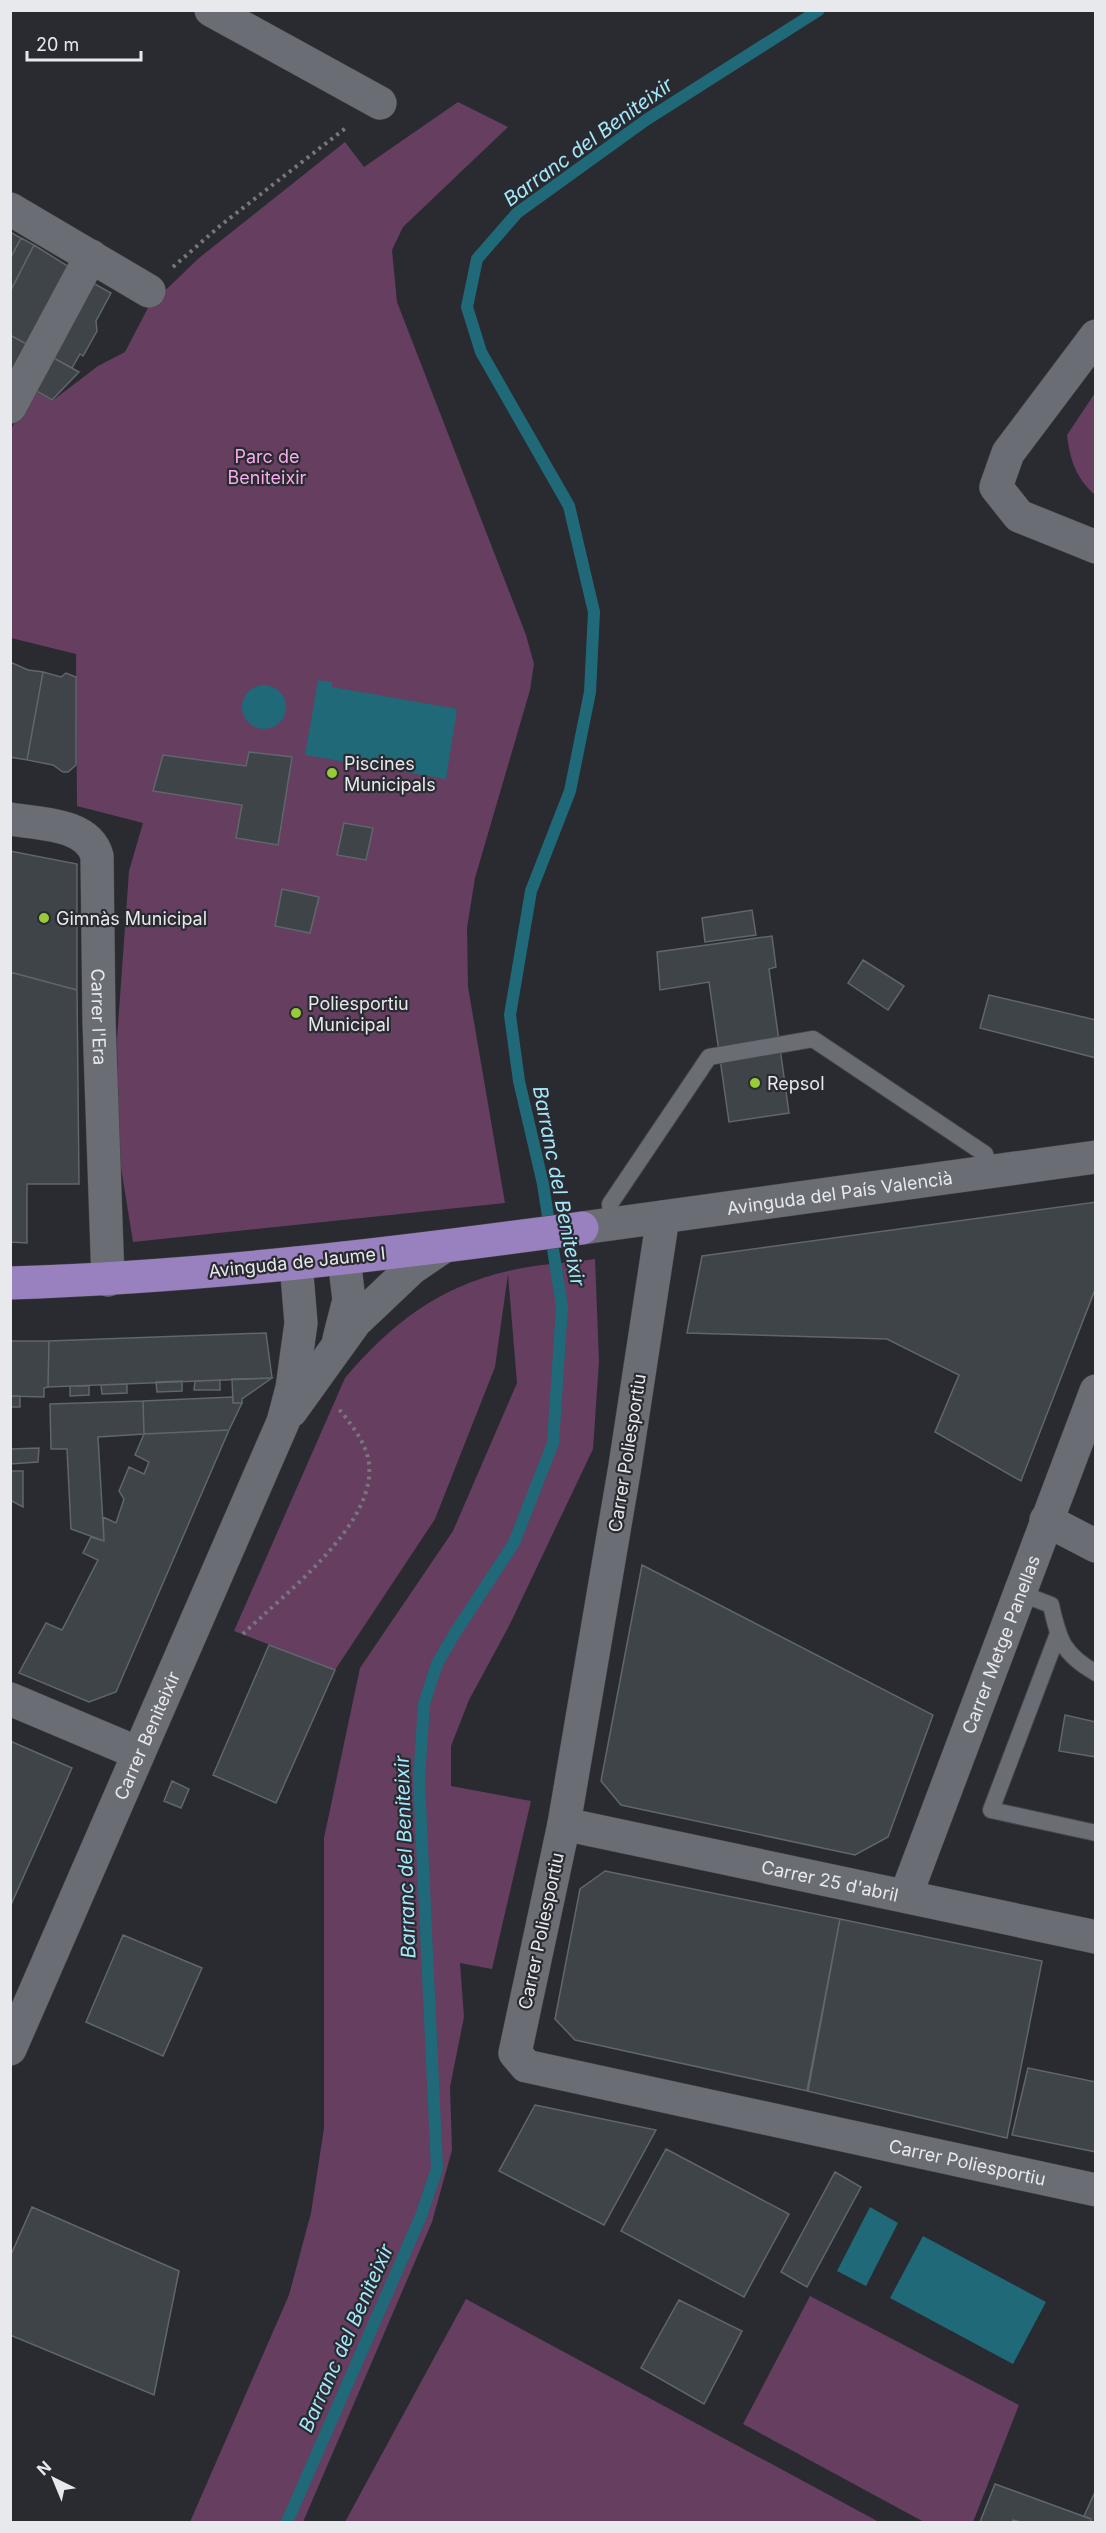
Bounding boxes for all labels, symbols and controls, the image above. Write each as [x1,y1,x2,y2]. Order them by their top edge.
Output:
scale bar [27,24,141,62]
text: 20 m [36,34,79,55]
water label: Barranc del Beniteixir [499,72,678,211]
park label: Parc de Beniteixir [228,446,307,488]
place label: Piscines Municipals [344,753,436,795]
marker: Piscines Municipals [325,766,339,780]
place label: Gimnàs Municipal [56,908,207,929]
marker: Gimnàs Municipal [37,911,51,925]
street label: Carrer l'Era [88,968,111,1065]
place label: Poliesportiu Municipal [308,993,409,1035]
marker: Poliesportiu Municipal [289,1006,303,1020]
place label: Repsol [767,1073,825,1094]
marker: Repsol [748,1076,762,1090]
water label: Barranc del Beniteixir [528,1084,590,1288]
street label: Avinguda del País Valencià [725,1166,954,1218]
street label: Avinguda de Jaume I [207,1242,387,1282]
street label: Carrer Poliesportiu [604,1372,650,1534]
street label: Carrer Metge Panellas [957,1552,1044,1737]
street label: Carrer Beniteixir [109,1668,184,1803]
water label: Barranc del Beniteixir [389,1755,421,1959]
street label: Carrer Poliesportiu [514,1851,568,2011]
street label: Carrer 25 d'abril [760,1856,900,1905]
street label: Carrer Poliesportiu [887,2135,1048,2189]
water label: Barranc del Beniteixir [294,2240,398,2436]
north arrow [24,2449,84,2509]
text: N [32,2457,55,2480]

